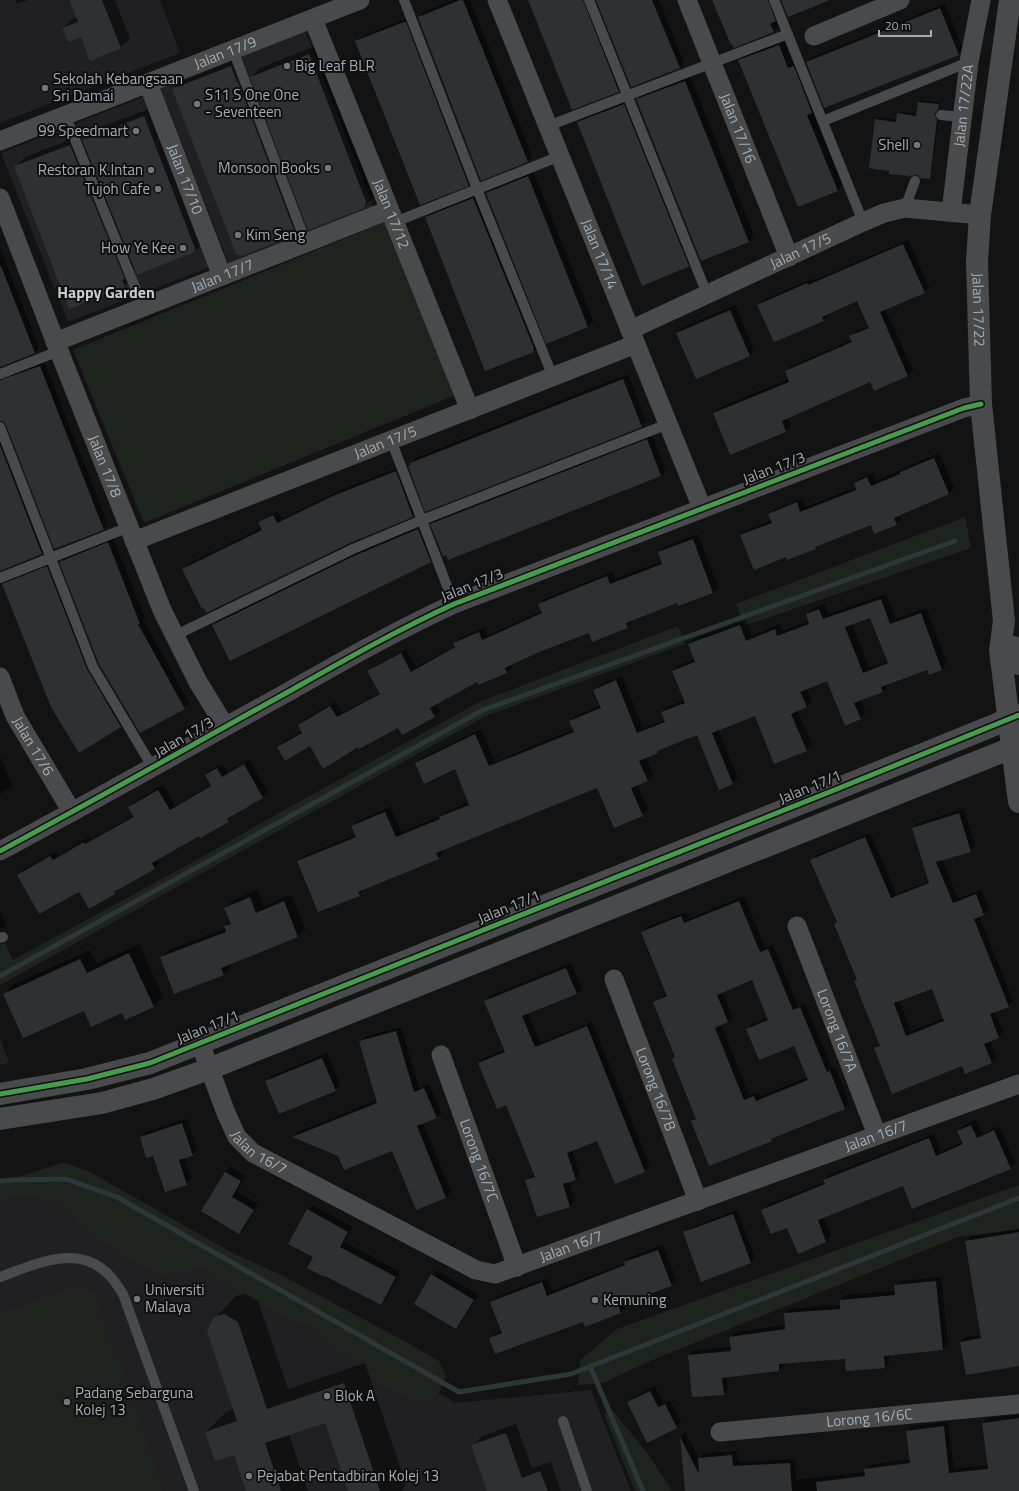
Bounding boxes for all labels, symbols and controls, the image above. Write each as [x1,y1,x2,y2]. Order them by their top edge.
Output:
scale bar [879,12,931,38]
text: 20 m [885,16,911,35]
street label: Jalan 17/9 [190,30,260,75]
place label: Big Leaf BLR [295,54,375,77]
marker: Big Leaf BLR [282,61,292,71]
street label: Jalan 17/22A [947,63,980,148]
place label: Sekolah Kebangsaan Sri Damai [53,67,183,107]
marker: Sekolah Kebangsaan Sri Damai [40,83,50,93]
place label: S11 S One One - Seventeen [205,83,299,123]
street label: Jalan 17/16 [714,89,763,167]
marker: S11 S One One - Seventeen [192,99,202,109]
place label: 99 Speedmart [38,119,129,142]
marker: 99 Speedmart [131,126,141,136]
place label: Shell [878,133,909,156]
street label: Jalan 17/10 [161,140,209,218]
marker: Shell [912,140,922,150]
place label: Monsoon Books [218,156,320,179]
place label: Restoran K.Intan [38,158,143,181]
marker: Monsoon Books [323,163,333,173]
marker: Restoran K.Intan [146,165,156,175]
street label: Jalan 17/12 [367,175,416,252]
place label: Tujoh Cafe [85,177,150,200]
marker: Tujoh Cafe [153,184,163,194]
street label: Jalan 17/14 [575,215,625,293]
place label: Kim Seng [246,223,305,246]
street label: Jalan 17/5 [766,226,835,275]
marker: Kim Seng [233,230,243,240]
place label: How Ye Kee [101,236,175,259]
marker: How Ye Kee [178,243,188,253]
street label: Jalan 17/7 [187,253,257,298]
street label: Jalan 17/22 [966,272,991,347]
district label: Happy Garden [57,280,155,304]
street label: Jalan 17/5 [350,419,420,465]
street label: Jalan 17/8 [82,431,128,501]
street label: Jalan 17/3 [739,445,809,490]
street label: Jalan 17/3 [437,562,507,607]
street label: Jalan 17/3 [150,710,218,763]
street label: Jalan 17/6 [7,712,60,780]
street label: Jalan 17/1 [775,764,845,809]
street label: Jalan 17/1 [474,884,544,929]
street label: Lorong 16/7A [811,985,864,1075]
street label: Jalan 17/1 [173,1004,243,1049]
street label: Lorong 16/7B [630,1044,683,1134]
street label: Jalan 16/7 [841,1113,910,1157]
street label: Lorong 16/7C [454,1116,505,1205]
street label: Jalan 16/7 [225,1127,291,1180]
street label: Jalan 16/7 [536,1224,606,1268]
place label: Universiti Malaya [145,1278,205,1318]
place label: Kemuning [603,1288,667,1311]
marker: Universiti Malaya [132,1294,142,1304]
marker: Kemuning [590,1295,600,1305]
place label: Padang Sebarguna Kolej 13 [75,1381,194,1421]
place label: Blok A [335,1384,375,1407]
marker: Blok A [322,1391,332,1401]
marker: Padang Sebarguna Kolej 13 [62,1397,72,1407]
street label: Lorong 16/6C [825,1402,914,1433]
place label: Pejabat Pentadbiran Kolej 13 [257,1464,439,1487]
marker: Pejabat Pentadbiran Kolej 13 [244,1471,254,1481]

